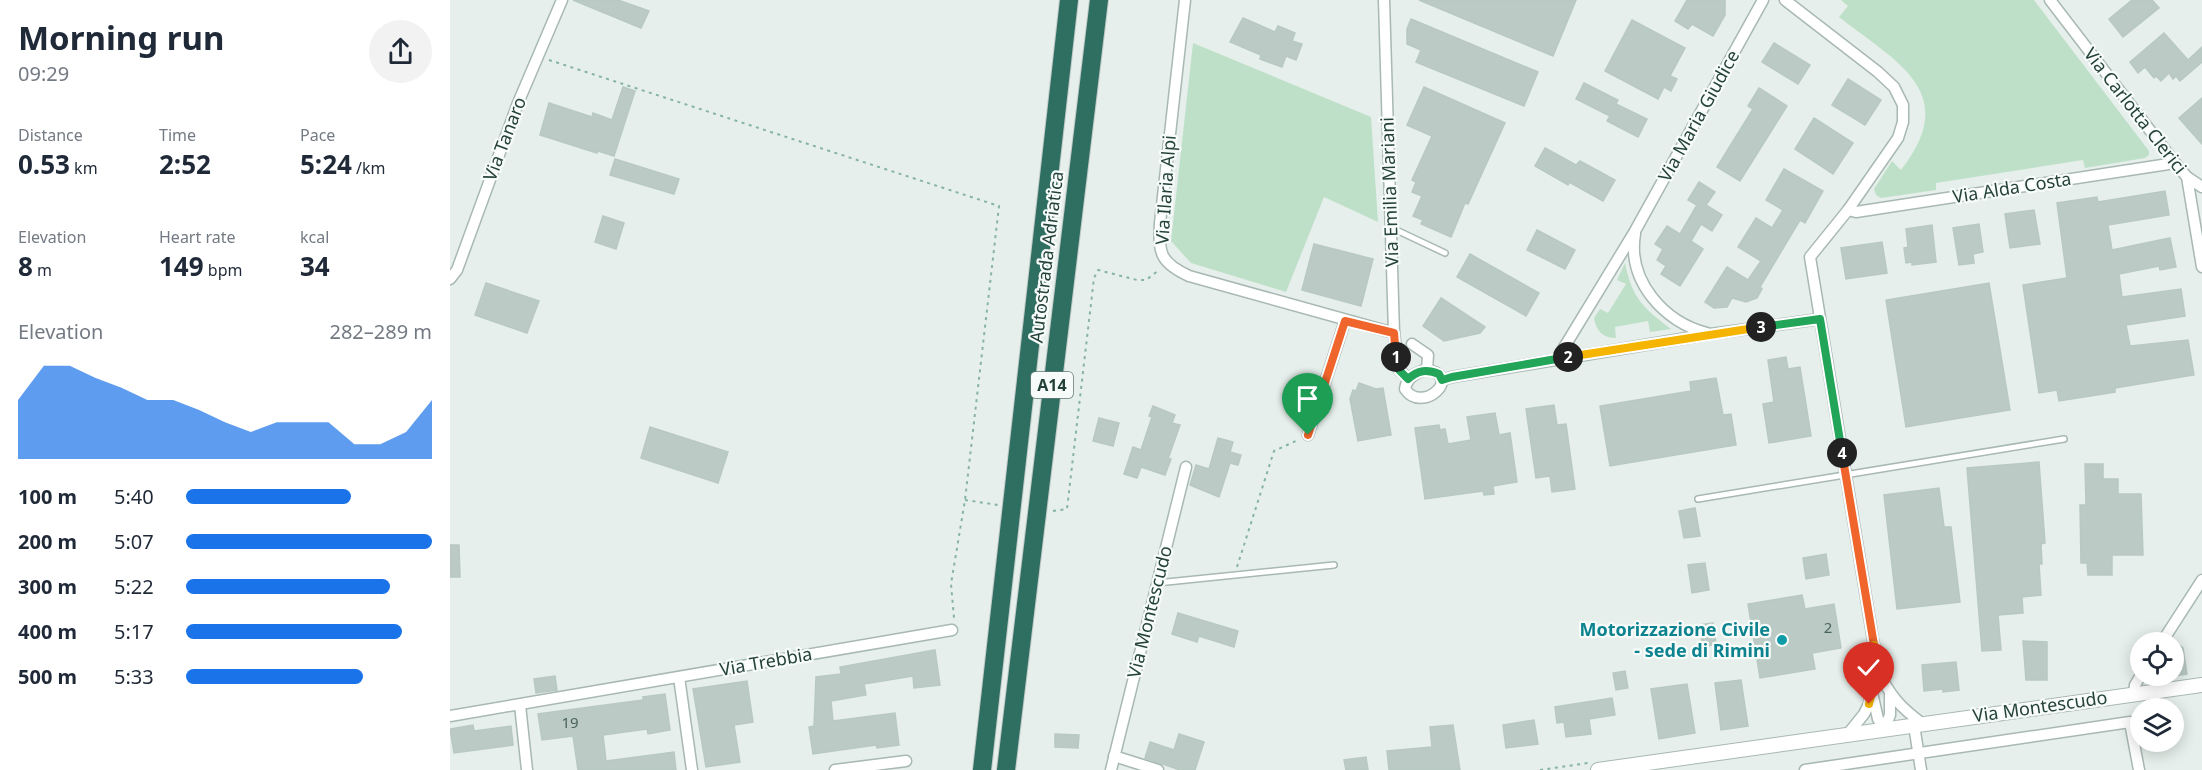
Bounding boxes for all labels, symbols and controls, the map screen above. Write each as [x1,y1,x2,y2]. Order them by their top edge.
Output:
text: Morning run [18,15,224,60]
button: share [369,20,432,83]
street label: Via Carlotta Clerici [2079,42,2193,178]
street label: Via Maria Giudice [1652,45,1744,186]
text: 09:29 [18,60,69,87]
street label: Via Tanaro [477,93,531,184]
street label: Via Emilia Mariani [1374,117,1404,267]
text: Distance [18,124,83,146]
text: Time [159,124,196,146]
text: Pace [300,124,335,146]
street label: Via Ilaria Alpi [1149,134,1181,246]
text: 0.53 [18,146,70,182]
text: 2:52 [159,146,211,182]
text: 5:24 [300,146,352,182]
text: km [70,157,98,179]
text: /km [352,157,386,179]
street label: Via Alda Costa [1951,166,2073,208]
street label: Autostrada Adriatica [1024,170,1068,344]
text: Elevation [18,226,86,248]
text: Heart rate [159,226,235,248]
text: kcal [300,226,329,248]
text: 8 [18,248,33,284]
text: 149 [159,248,204,284]
text: 34 [300,248,330,284]
text: m [33,259,52,281]
text: bpm [204,259,242,281]
pin: 3 [1746,312,1776,342]
text: 3 [1756,316,1766,338]
text: Elevation [18,318,103,345]
text: 282–289 m [329,318,432,345]
pin: 1 [1381,342,1411,372]
pin: 2 [1553,342,1583,372]
text: 1 [1391,346,1401,368]
text: 2 [1563,346,1573,368]
road number: A14 [1031,372,1073,398]
pin [1282,373,1333,435]
icon: arrive [1291,382,1324,415]
pin: 4 [1827,438,1857,468]
text: 4 [1837,442,1847,464]
text: 100 m [18,483,77,510]
text: 5:40 [114,483,154,510]
text: 200 m [18,528,77,555]
text: 5:07 [114,528,154,555]
street label: Via Montescudo [1121,543,1177,680]
text: 300 m [18,573,77,600]
text: 5:22 [114,573,154,600]
place label: Motorizzazione Civile - sede di Rimini [1579,617,1770,662]
house number: 2 [1824,617,1832,637]
text: 400 m [18,618,77,645]
text: 5:17 [114,618,154,645]
map controls [2130,632,2184,752]
button: locate [2130,632,2184,686]
marker: Motorizzazione Civile - sede di Rimini [1775,633,1789,647]
street label: Via Trebbia [718,641,814,681]
pin [1843,642,1894,704]
icon: check [1852,651,1885,684]
text: 500 m [18,663,77,690]
text: 5:33 [114,663,154,690]
street label: Via Montescudo [1971,685,2109,727]
button: layers [2130,698,2184,752]
house number: 19 [561,712,579,732]

